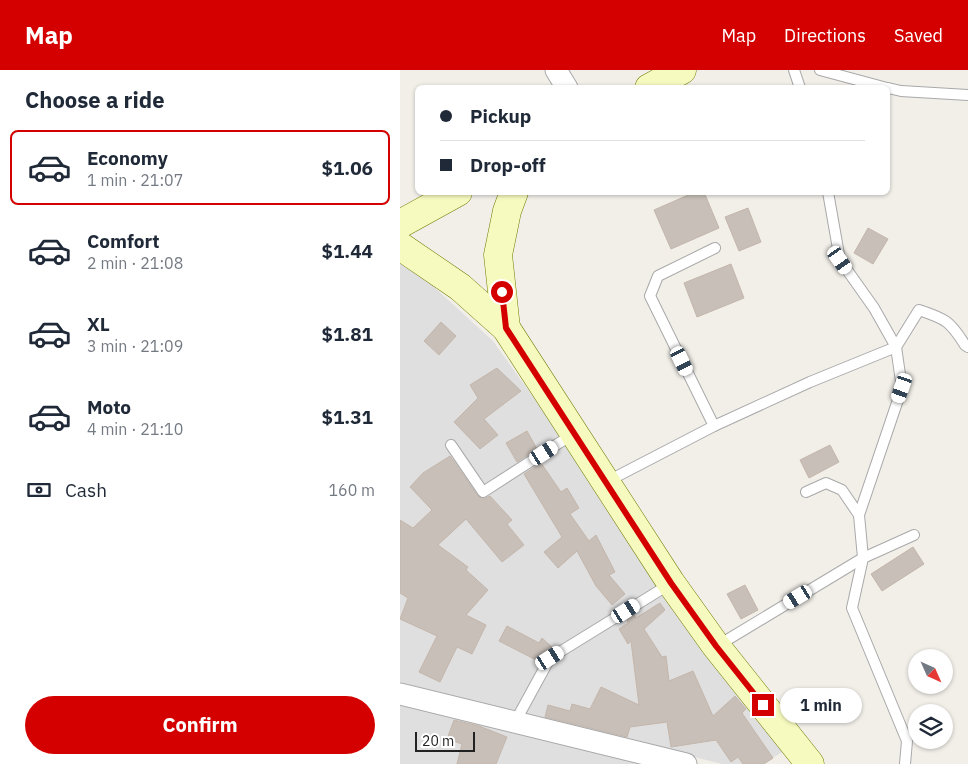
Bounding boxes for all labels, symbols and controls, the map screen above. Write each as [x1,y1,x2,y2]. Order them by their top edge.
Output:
text: Map [25,19,73,51]
text: Map [721,24,756,47]
text: Directions [784,24,866,47]
text: Saved [894,24,943,47]
text: Choose a ride [25,85,165,114]
text: Pickup [470,104,531,128]
icon: car [27,145,72,190]
text: Economy [87,146,168,170]
text: Drop-off [470,153,546,177]
text: $1.06 [321,156,373,180]
text: 1 min · 21:07 [87,170,183,190]
icon: car [27,228,72,273]
text: Comfort [87,229,160,253]
text: $1.44 [321,239,373,263]
car [825,243,854,277]
text: 2 min · 21:08 [87,253,183,273]
route start [491,281,513,303]
icon: car [27,311,72,356]
text: XL [87,312,110,336]
text: $1.81 [321,322,373,346]
text: 3 min · 21:09 [87,336,183,356]
car [668,344,695,378]
car [890,371,913,405]
icon: car [27,394,72,439]
text: Moto [87,395,131,419]
text: $1.31 [321,405,373,429]
text: 4 min · 21:10 [87,419,183,439]
car [527,439,560,467]
icon: cash [25,476,53,504]
text: Cash [65,478,107,502]
text: 160 m [328,480,375,500]
car [781,583,814,611]
car [609,597,642,625]
car [533,644,566,672]
north arrow [908,649,952,694]
map controls [908,649,953,749]
callout: 1 min [780,688,863,722]
route end [752,694,774,716]
text: 1 min [800,695,842,715]
button: Confirm [25,696,375,754]
button: layers [908,704,953,749]
scale bar [415,729,475,752]
text: 20 m [422,732,454,750]

